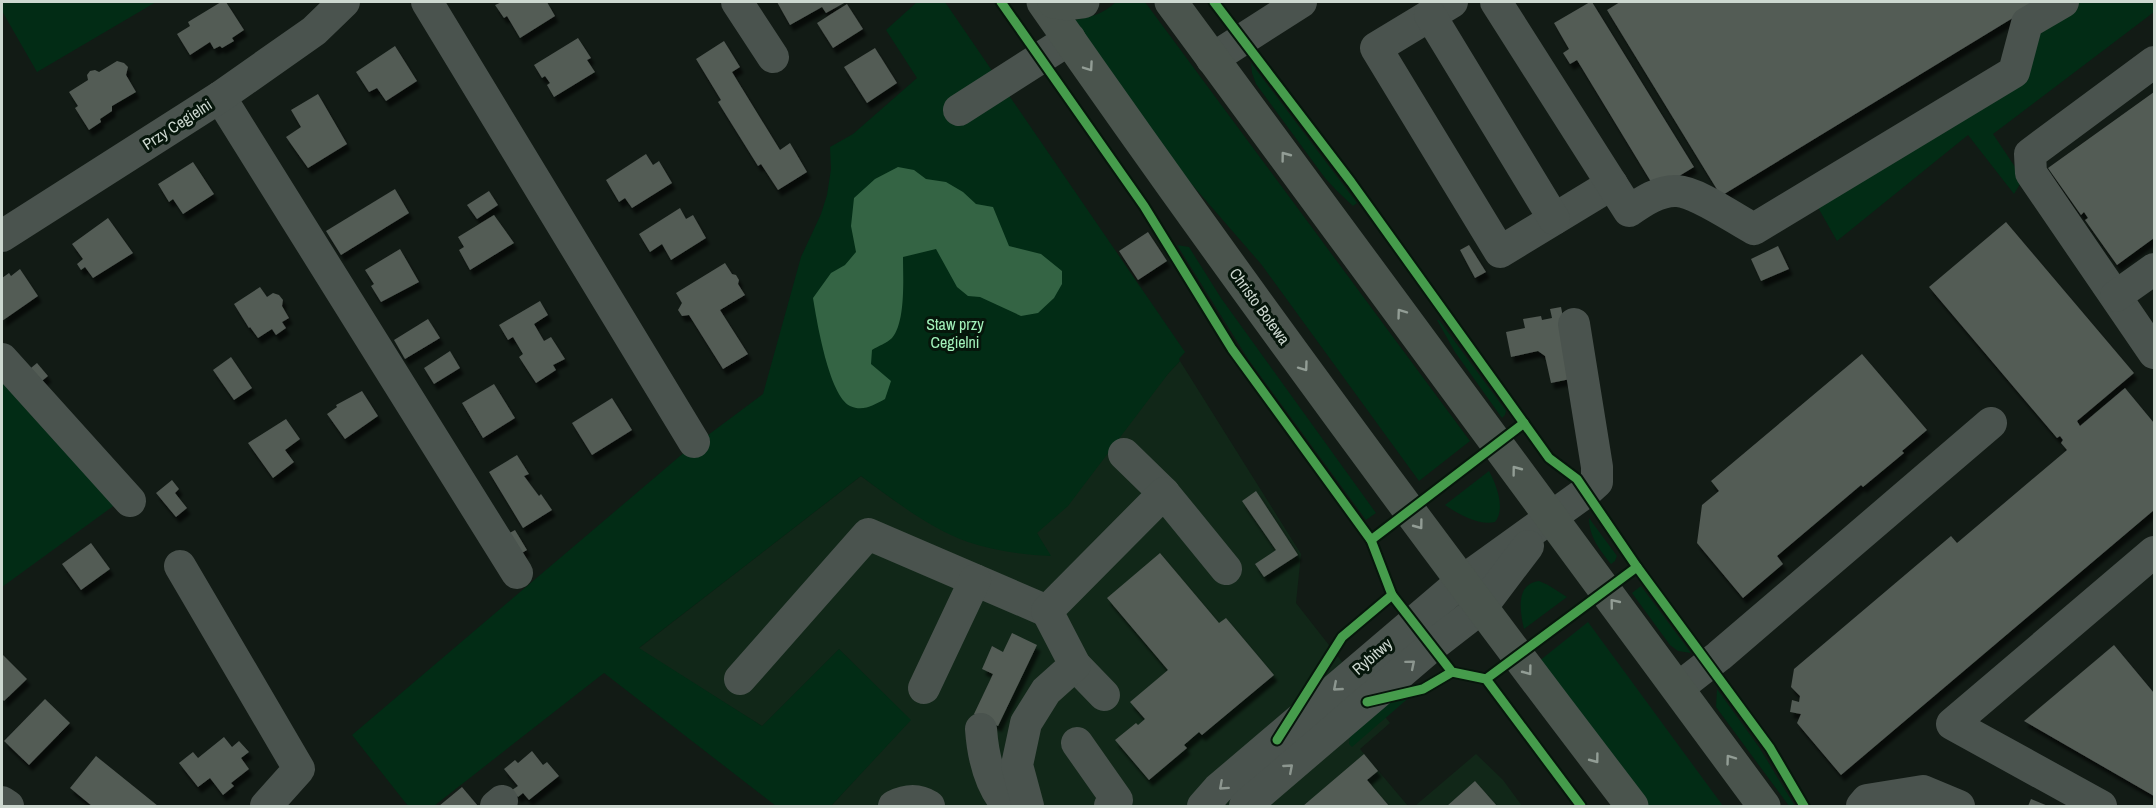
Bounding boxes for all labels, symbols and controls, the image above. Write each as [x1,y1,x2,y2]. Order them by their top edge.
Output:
one-way arrow [1082,60,1093,71]
street label: Przy Cegielni [138,93,216,155]
one-way arrow [1281,152,1292,163]
street label: Christo Botewa [1225,263,1296,349]
one-way arrow [1397,308,1408,319]
park label: Staw przy Cegielni [926,313,984,353]
one-way arrow [1297,360,1308,371]
one-way arrow [1512,465,1523,476]
one-way arrow [1411,518,1422,529]
one-way arrow [1610,599,1621,610]
street label: Rybitwy [1347,632,1397,680]
one-way arrow [1404,660,1415,671]
one-way arrow [1521,665,1532,676]
one-way arrow [1333,680,1344,691]
one-way arrow [1588,752,1599,763]
one-way arrow [1726,755,1737,766]
one-way arrow [1282,765,1293,776]
one-way arrow [1219,779,1230,790]

